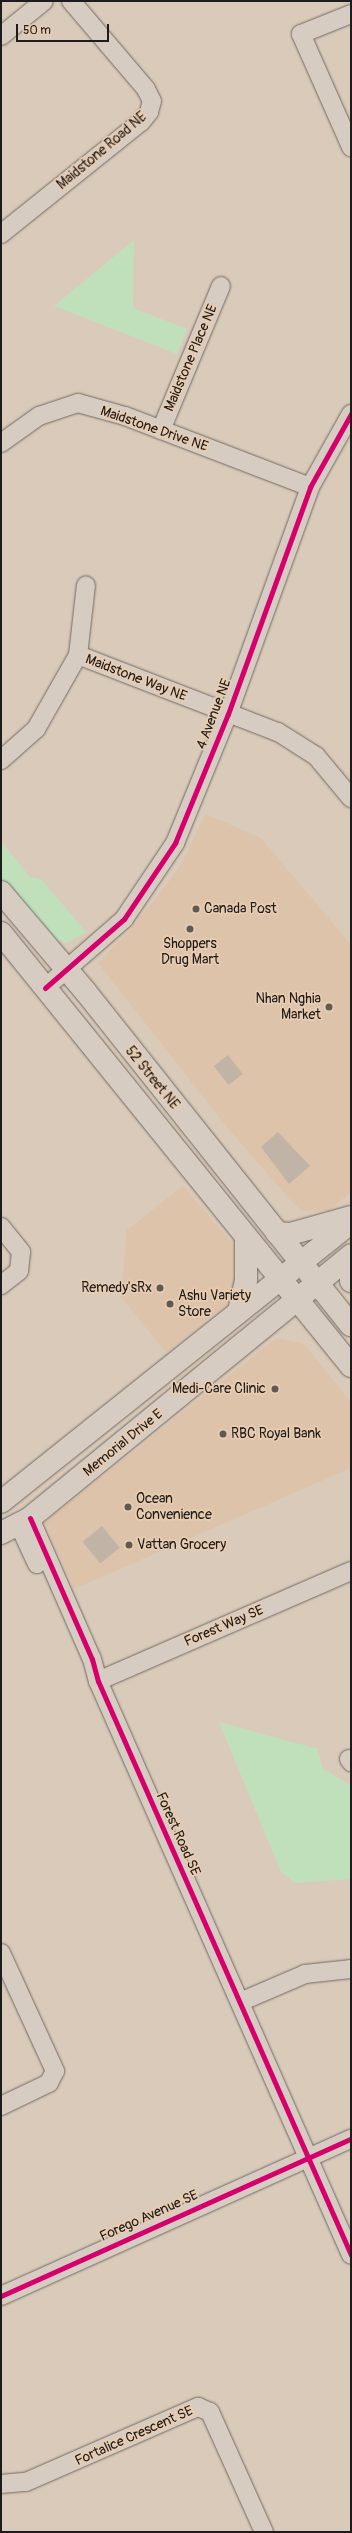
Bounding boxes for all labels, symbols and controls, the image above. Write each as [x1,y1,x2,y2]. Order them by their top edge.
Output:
scale bar [18,16,111,42]
text: 50 m [23,23,51,38]
street label: Maidstone Road NE [54,109,150,193]
street label: Maidstone Place NE [161,302,221,414]
street label: Maidstone Drive NE [98,403,210,455]
street label: Maidstone Way NE [83,651,189,705]
street label: 4 Avenue NE [193,676,235,752]
place label: Canada Post [204,901,277,917]
marker: Canada Post [191,904,201,914]
marker: Shoppers Drug Mart [185,924,195,934]
place label: Shoppers Drug Mart [161,936,219,968]
place label: Nhan Nghia Market [256,991,321,1024]
marker: Nhan Nghia Market [324,1002,334,1012]
street label: 52 Street NE [121,1043,183,1113]
place label: Remedy'sRx [81,1280,152,1296]
marker: Remedy'sRx [155,1283,165,1293]
place label: Ashu Variety Store [178,1288,251,1320]
marker: Ashu Variety Store [165,1299,175,1309]
place label: Medi-Care Clinic [172,1381,266,1397]
marker: Medi-Care Clinic [269,1383,281,1395]
street label: Memorial Drive E [80,1406,166,1480]
place label: RBC Royal Bank [231,1426,321,1442]
marker: RBC Royal Bank [218,1429,228,1439]
place label: Ocean Convenience [136,1491,212,1524]
marker: Ocean Convenience [123,1502,133,1512]
place label: Vattan Grocery [137,1537,226,1553]
marker: Vattan Grocery [124,1540,134,1550]
street label: Forest Way SE [182,1602,266,1650]
street label: Forest Road SE [152,1790,204,1878]
street label: Forego Avenue SE [97,2187,201,2245]
street label: Fortalice Crescent SE [72,2402,196,2470]

